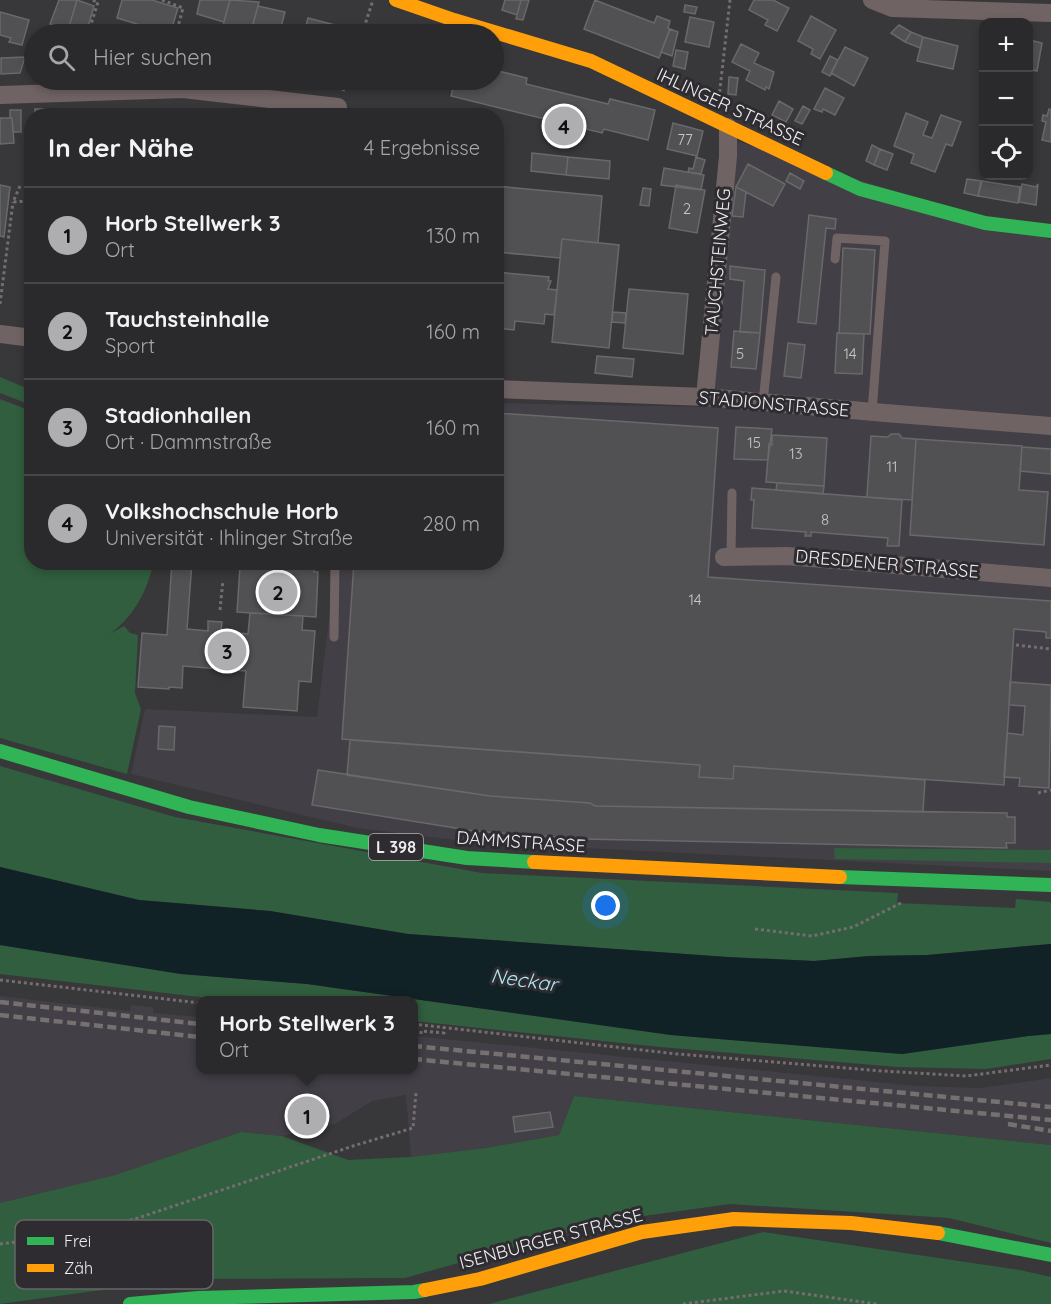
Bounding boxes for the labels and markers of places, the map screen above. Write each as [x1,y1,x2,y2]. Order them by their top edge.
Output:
pin: 4 [544,104,584,148]
pin: 2 [258,570,298,614]
pin: 3 [208,628,246,674]
pin: 1 [288,1094,326,1138]

